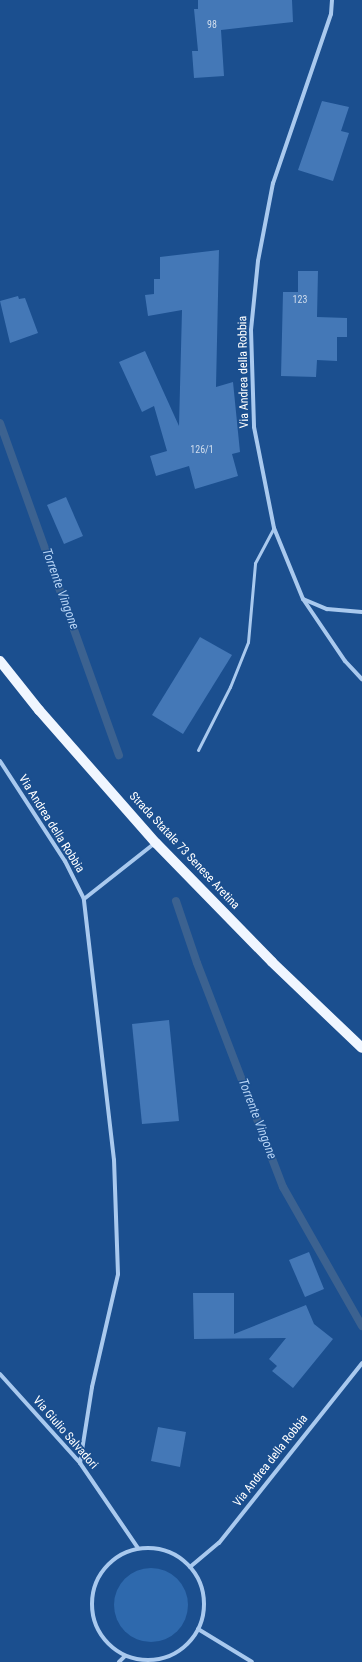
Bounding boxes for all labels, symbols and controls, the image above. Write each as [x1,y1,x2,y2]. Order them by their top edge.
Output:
house number: 98 [207,19,217,31]
house number: 123 [293,294,307,306]
street label: Via Andrea della Robbia [236,316,252,428]
house number: 126/1 [190,444,214,456]
water label: Torrente Vingone [38,546,82,632]
street label: Via Andrea della Robbia [15,772,87,876]
street label: Strada Statale 73 Senese Aretina [126,789,242,913]
water label: Torrente Vingone [234,1076,280,1162]
street label: Via Giulio Salvadori [29,1394,101,1472]
street label: Via Andrea della Robbia [231,1412,311,1510]

